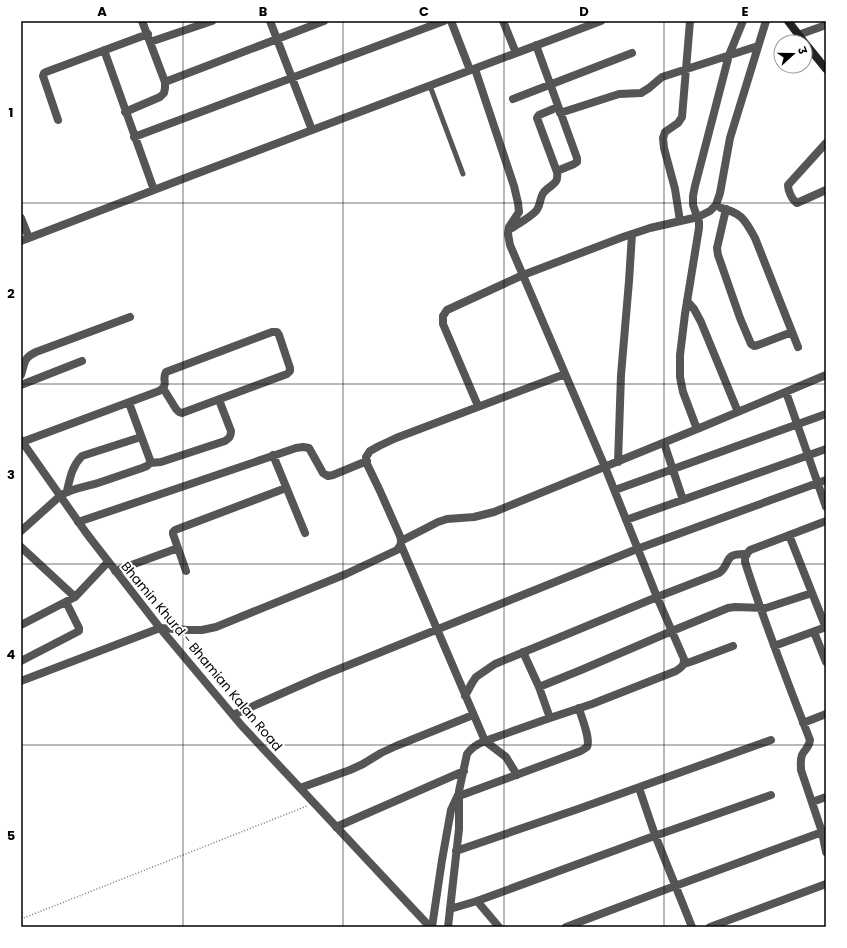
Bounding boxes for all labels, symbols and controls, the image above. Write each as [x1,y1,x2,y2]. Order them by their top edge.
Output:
text: A [97,2,107,21]
text: B [259,2,268,21]
text: C [419,2,429,21]
text: D [579,2,589,21]
text: E [741,2,749,21]
north arrow [773,34,813,74]
text: उ [793,44,811,57]
text: 1 [9,103,13,122]
text: 2 [7,284,15,303]
text: 3 [7,465,15,484]
street label: Bhamin Khurd - Bhamian Kalan Road [117,558,287,755]
text: 4 [7,645,16,664]
text: 5 [7,826,15,845]

